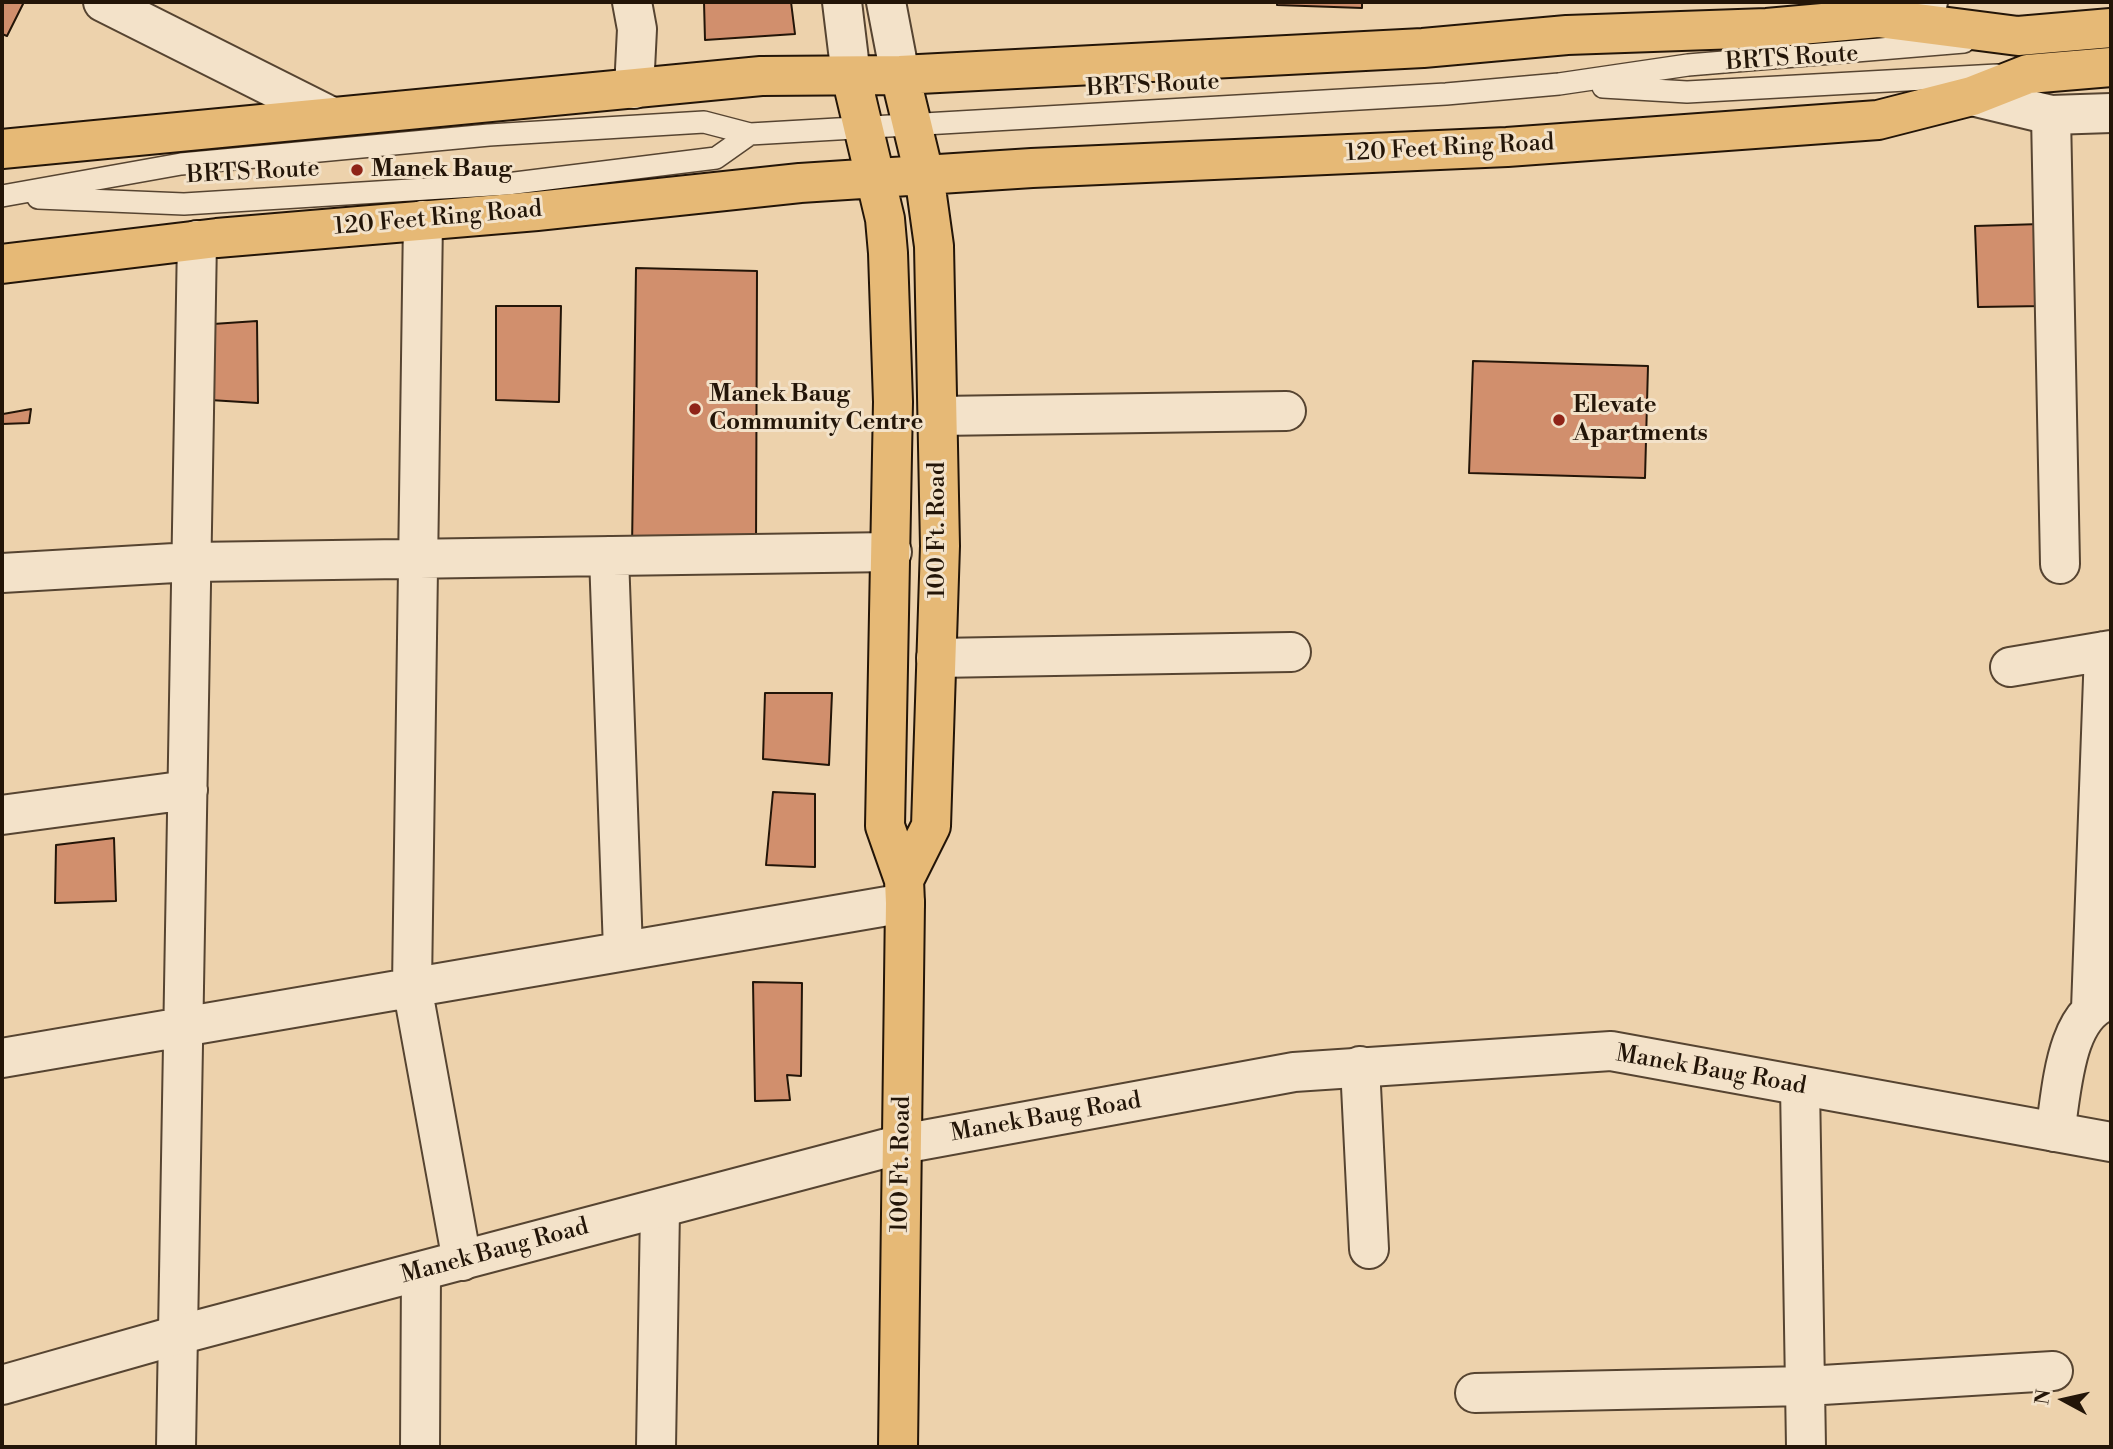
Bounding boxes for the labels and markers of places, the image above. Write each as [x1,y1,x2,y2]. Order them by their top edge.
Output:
place label: Manek Baug [371,156,512,184]
marker: Manek Baug [349,162,365,178]
place label: Manek Baug Community Centre [709,381,923,437]
place label: Elevate Apartments [1573,392,1708,448]
marker: Manek Baug Community Centre [687,401,703,417]
marker: Elevate Apartments [1551,412,1567,428]

